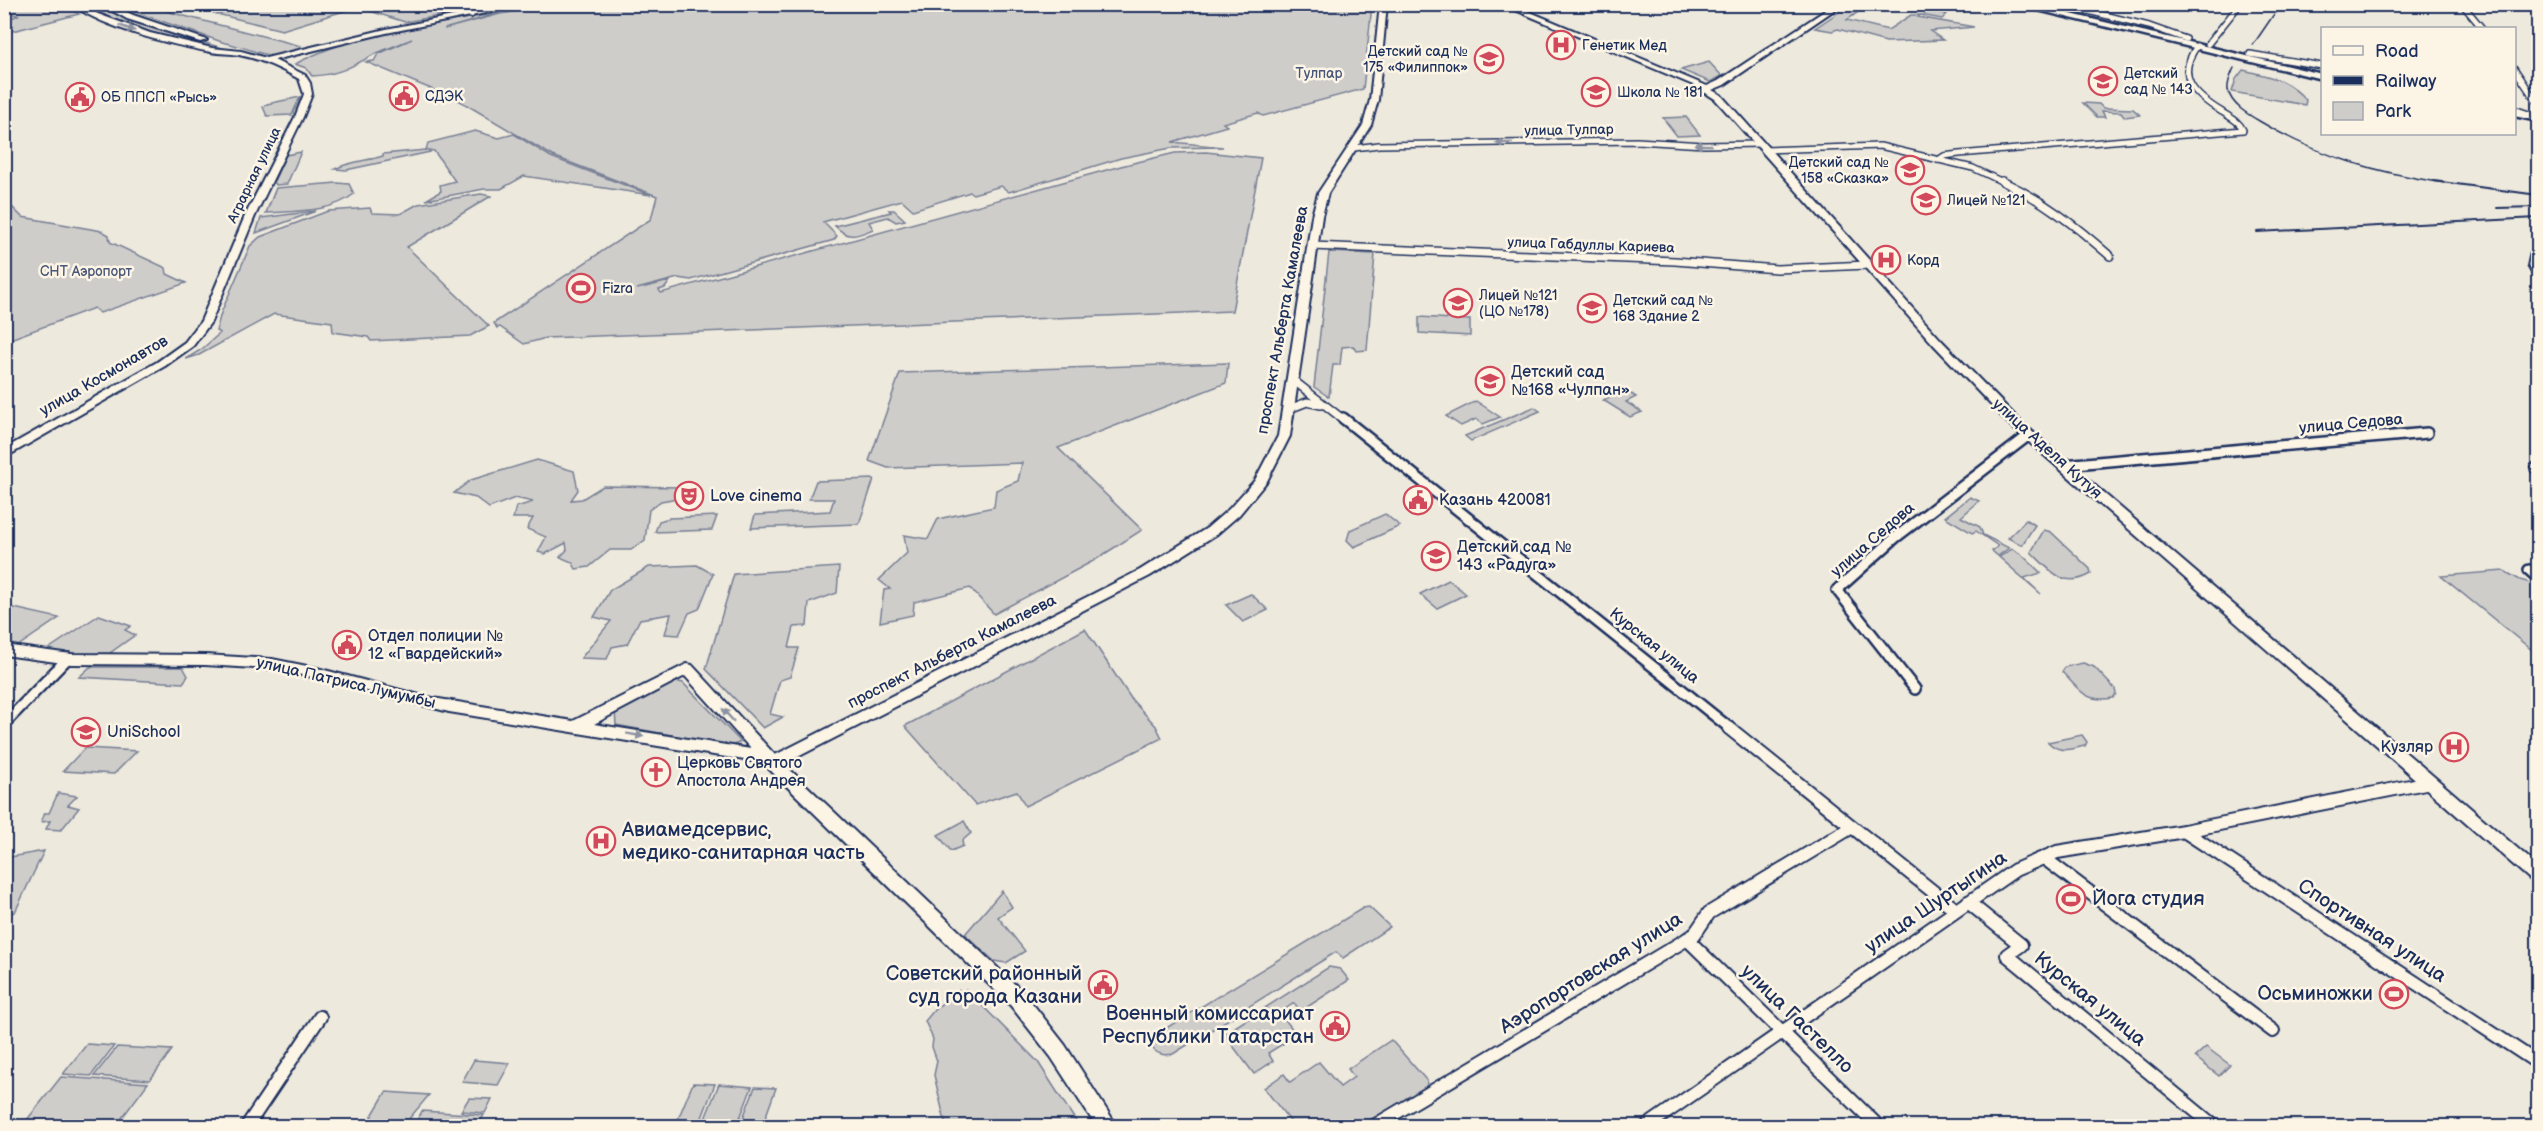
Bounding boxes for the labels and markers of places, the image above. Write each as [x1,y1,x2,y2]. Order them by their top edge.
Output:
hospital icon: Генетик Мед [1545,29,1577,61]
place label: Генетик Мед [1582,37,1667,54]
place label: Детский сад № 175 «Филиппок» [1363,43,1468,76]
school or university icon: Детский сад № 175 «Филиппок» [1473,43,1505,75]
school or university icon: Детский сад № 143 [2087,65,2119,97]
place label: Детский сад № 143 [2124,65,2193,98]
school or university icon: Школа № 181 [1580,76,1612,108]
public building icon: СДЭК [388,80,420,112]
public building icon: ОБ ППСП «Рысь» [64,81,96,113]
place label: Школа № 181 [1617,84,1703,101]
place label: СДЭК [425,88,464,105]
place label: ОБ ППСП «Рысь» [101,89,217,106]
place label: Детский сад № 158 «Сказка» [1789,154,1889,187]
school or university icon: Детский сад № 158 «Сказка» [1894,154,1926,186]
school or university icon: Лицей №121 [1910,184,1942,216]
place label: Лицей №121 [1946,192,2025,209]
hospital icon: Корд [1870,244,1902,276]
place label: Корд [1907,252,1940,269]
sports icon: Fizra [565,272,597,304]
place label: Fizra [602,280,633,297]
school or university icon: Лицей №121 (ЦО №178) [1442,287,1474,319]
place label: Лицей №121 (ЦО №178) [1478,287,1557,320]
school or university icon: Детский сад № 168 Здание 2 [1576,292,1608,324]
place label: Детский сад № 168 Здание 2 [1613,292,1713,325]
place label: Детский сад №168 «Чулпан» [1511,363,1630,400]
school or university icon: Детский сад №168 «Чулпан» [1474,365,1506,397]
theatre icon: Love cinema [673,480,705,512]
public building icon: Казань 420081 [1402,484,1434,516]
place label: Love cinema [710,487,802,506]
place label: Казань 420081 [1439,491,1551,510]
place label: Детский сад № 143 «Радуга» [1457,538,1572,575]
school or university icon: Детский сад № 143 «Радуга» [1420,540,1452,572]
place label: Отдел полиции № 12 «Гвардейский» [368,627,503,664]
public building icon: Отдел полиции № 12 «Гвардейский» [331,629,363,661]
school or university icon: UniSchool [70,716,102,748]
place label: UniSchool [107,723,180,742]
hospital icon: Кузляр [2438,731,2470,763]
place label: Кузляр [2381,738,2433,757]
place label: Церковь Святого Апостола Андрея [676,754,806,791]
church icon: Церковь Святого Апостола Андрея [640,756,672,788]
place label: Авиамедсервис, медико-санитарная часть [621,818,865,865]
hospital icon: Авиамедсервис, медико-санитарная часть [585,825,617,857]
sports icon: Йога студия [2055,883,2087,915]
place label: Йога студия [2092,887,2205,911]
place label: Советский районный суд города Казани [886,962,1082,1009]
public building icon: Советский районный суд города Казани [1087,969,1119,1001]
sports icon: Осьминожки [2378,978,2410,1010]
place label: Осьминожки [2257,982,2373,1006]
place label: Военный комиссариат Республики Татарстан [1102,1002,1315,1049]
public building icon: Военный комиссариат Республики Татарстан [1319,1010,1351,1042]

